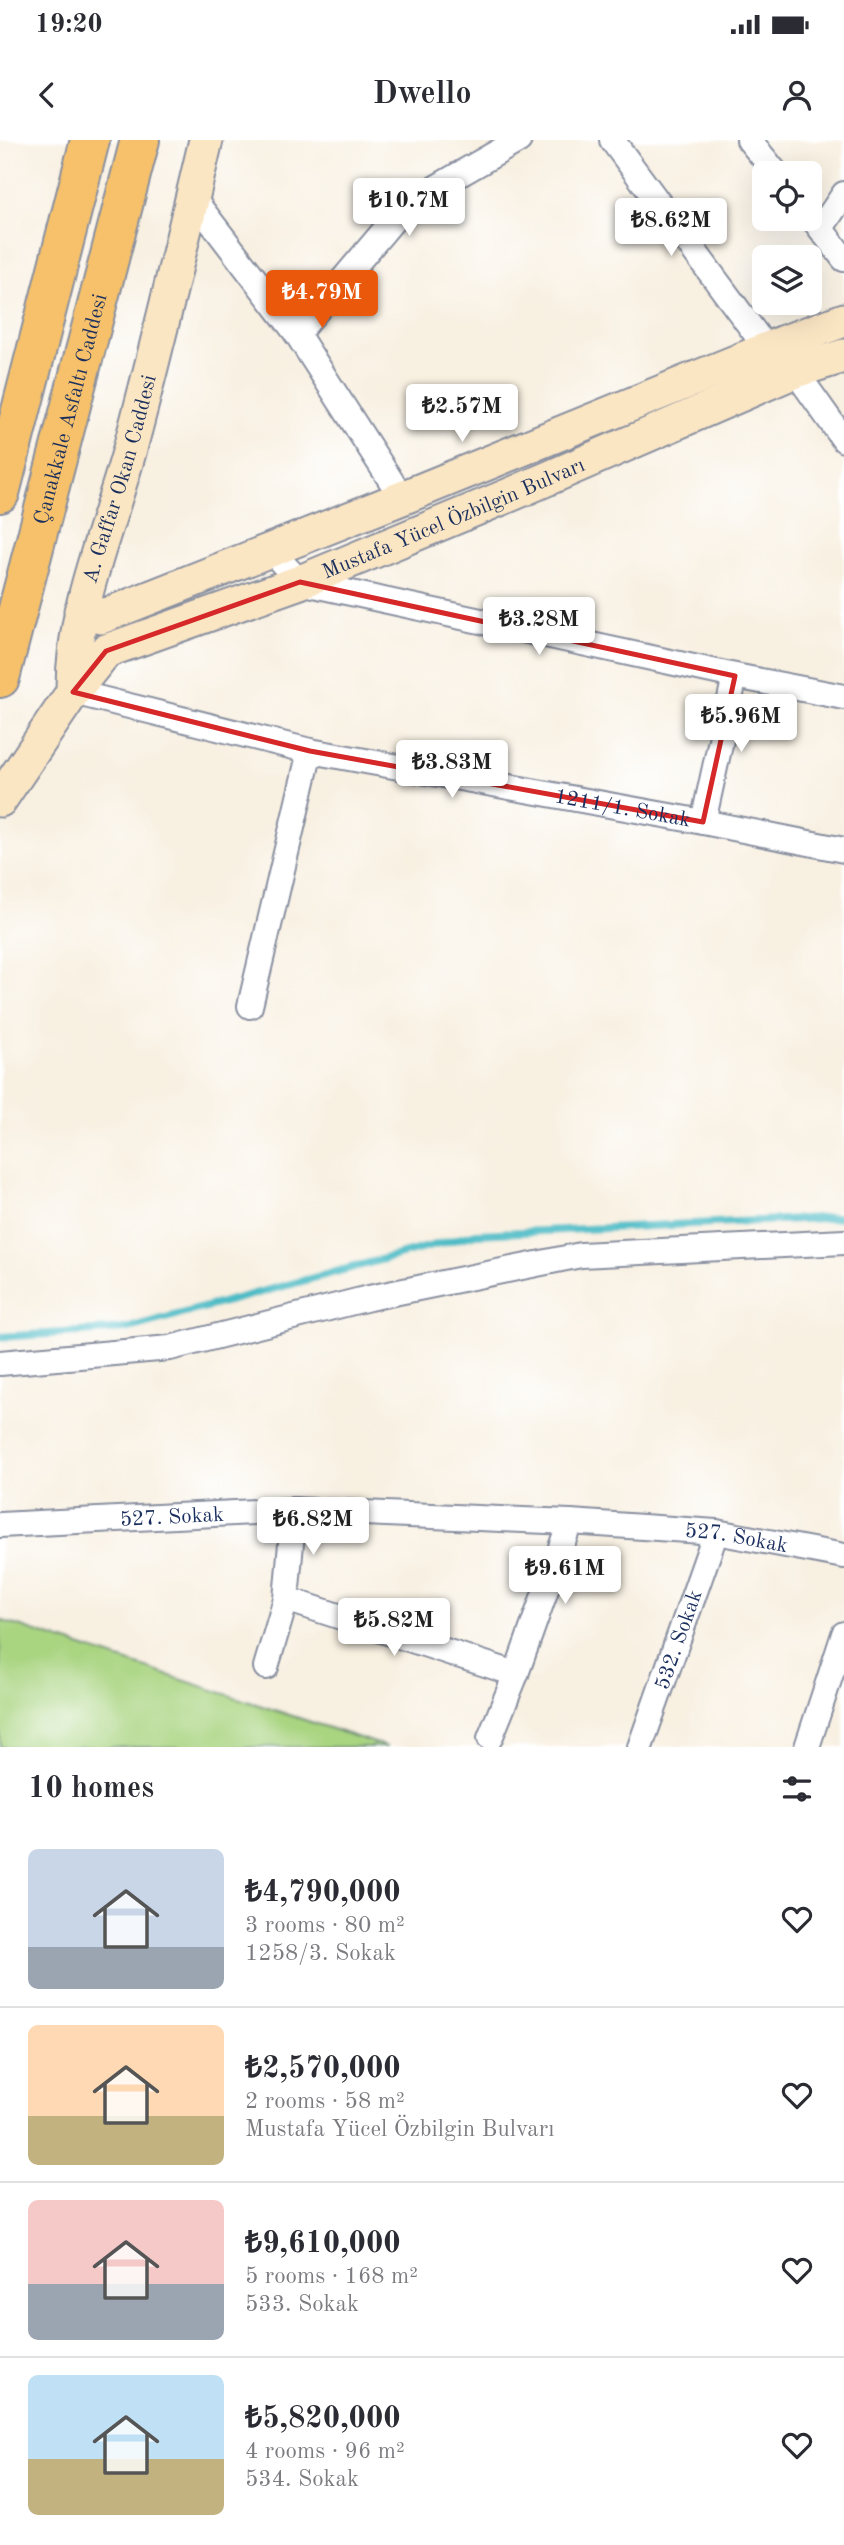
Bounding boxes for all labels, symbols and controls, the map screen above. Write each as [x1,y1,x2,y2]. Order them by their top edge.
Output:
text: 19:20 [35,12,103,38]
icon: back [28,76,66,114]
icon: person [778,76,816,114]
text: Dwello [372,79,472,111]
map controls [752,161,822,315]
button: locate [752,161,822,231]
pin: ₺10.7M [352,178,466,238]
text: ₺10.7M [369,189,449,212]
pin: ₺8.62M [614,198,728,258]
text: ₺8.62M [631,209,711,232]
button: layers [752,245,822,315]
pin: ₺4.79M [265,270,379,330]
text: ₺4.79M [282,281,362,304]
street label: Çanakkale Asfaltı Caddesi [31,292,112,527]
street label: A. Gaffar Okan Caddesi [80,373,161,586]
pin: ₺2.57M [405,384,519,444]
text: ₺2.57M [422,395,502,418]
street label: Mustafa Yücel Özbilgin Bulvarı [319,455,588,584]
pin: ₺3.28M [482,598,596,657]
text: ₺3.28M [499,608,579,631]
pin: ₺5.96M [684,694,798,754]
text: ₺5.96M [701,705,781,728]
pin: ₺3.83M [395,740,509,800]
text: ₺3.83M [412,751,492,774]
street label: 1211/1. Sokak [553,786,692,832]
pin: ₺6.82M [256,1498,370,1557]
street label: 527. Sokak [119,1505,224,1531]
text: ₺6.82M [273,1508,353,1531]
street label: 527. Sokak [684,1521,790,1557]
pin: ₺9.61M [508,1546,622,1606]
text: ₺9.61M [525,1557,605,1580]
street label: 532. Sokak [652,1587,707,1693]
pin: ₺5.82M [337,1598,451,1658]
text: ₺5.82M [354,1609,434,1632]
icon: filters [778,1770,816,1808]
text: 10 homes [28,1774,154,1804]
icon: home [84,1877,168,1961]
text: ₺4,790,000 [245,1878,401,1908]
icon: heart [778,1900,816,1938]
text: 3 rooms · 80 m² [245,1914,405,1937]
text: 1258/3. Sokak [245,1942,396,1965]
icon: home [84,2053,168,2137]
text: ₺2,570,000 [245,2054,401,2084]
icon: heart [778,2076,816,2114]
text: 2 rooms · 58 m² [245,2090,405,2113]
text: Mustafa Yücel Özbilgin Bulvarı [245,2118,554,2141]
icon: home [84,2228,168,2312]
text: ₺9,610,000 [245,2229,401,2259]
icon: heart [778,2251,816,2289]
text: 5 rooms · 168 m² [245,2265,418,2288]
text: 533. Sokak [245,2293,359,2316]
icon: home [84,2403,168,2487]
text: ₺5,820,000 [245,2404,401,2434]
icon: heart [778,2426,816,2464]
text: 4 rooms · 96 m² [245,2440,405,2463]
text: 534. Sokak [245,2468,359,2491]

